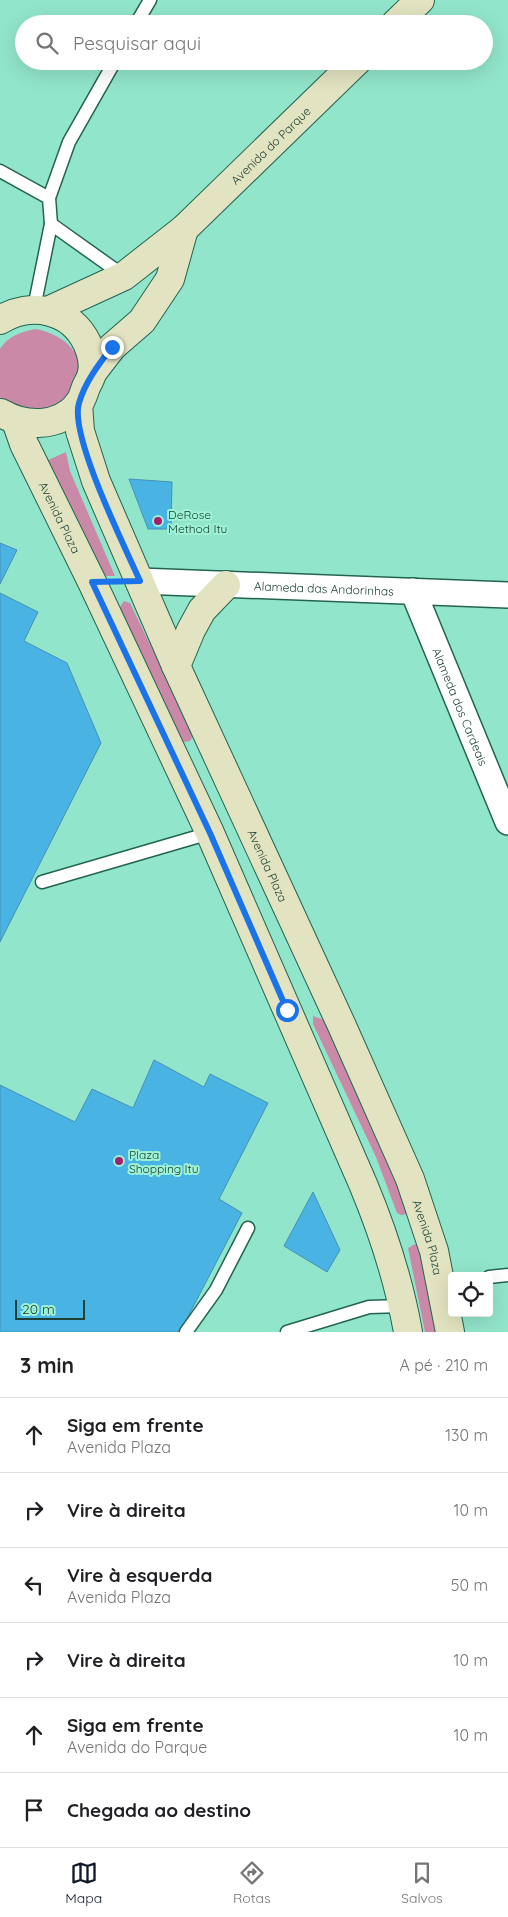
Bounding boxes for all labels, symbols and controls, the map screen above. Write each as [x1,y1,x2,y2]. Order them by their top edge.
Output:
search box [15,15,493,70]
icon: search [33,29,61,57]
text: Pesquisar aqui [73,31,201,55]
street label: Avenida do Parque [227,103,313,187]
route end [101,336,124,359]
street label: Avenida Plaza [36,479,84,556]
place label: DeRose Method Itu [168,507,227,536]
marker: DeRose Method Itu [152,515,164,527]
street label: Alameda das Andorinhas [254,578,394,598]
street label: Alameda dos Cardeais [430,646,492,768]
street label: Avenida Plaza [245,827,291,904]
route start [276,999,299,1022]
place label: Plaza Shopping Itu [129,1147,199,1176]
marker: Plaza Shopping Itu [113,1155,125,1167]
street label: Avenida Plaza [410,1197,446,1276]
map controls [448,1272,493,1317]
button: locate [448,1272,493,1317]
scale bar [15,1297,85,1320]
text: 20 m [22,1300,55,1318]
text: 3 min [20,1352,74,1378]
text: A pé · 210 m [399,1355,488,1375]
text: Siga em frente [67,1413,204,1437]
icon: ahead [20,1421,48,1449]
text: 130 m [445,1425,488,1445]
text: Avenida Plaza [67,1437,171,1457]
icon: right [20,1496,48,1524]
text: Vire à direita [67,1498,186,1522]
text: 10 m [454,1500,488,1520]
text: Vire à esquerda [67,1563,212,1587]
icon: left [20,1571,48,1599]
text: 50 m [451,1575,488,1595]
text: Avenida Plaza [67,1587,171,1607]
icon: right [20,1646,48,1674]
text: Vire à direita [67,1648,186,1672]
text: 10 m [454,1650,488,1670]
text: Siga em frente [67,1713,204,1737]
icon: ahead [20,1721,48,1749]
text: 10 m [454,1725,488,1745]
text: Avenida do Parque [67,1737,207,1757]
icon: arrive [20,1796,48,1824]
text: Chegada ao destino [67,1798,251,1822]
tab: Mapa [65,1859,102,1907]
tab: Rotas [233,1859,270,1907]
tab: Salvos [401,1859,443,1907]

